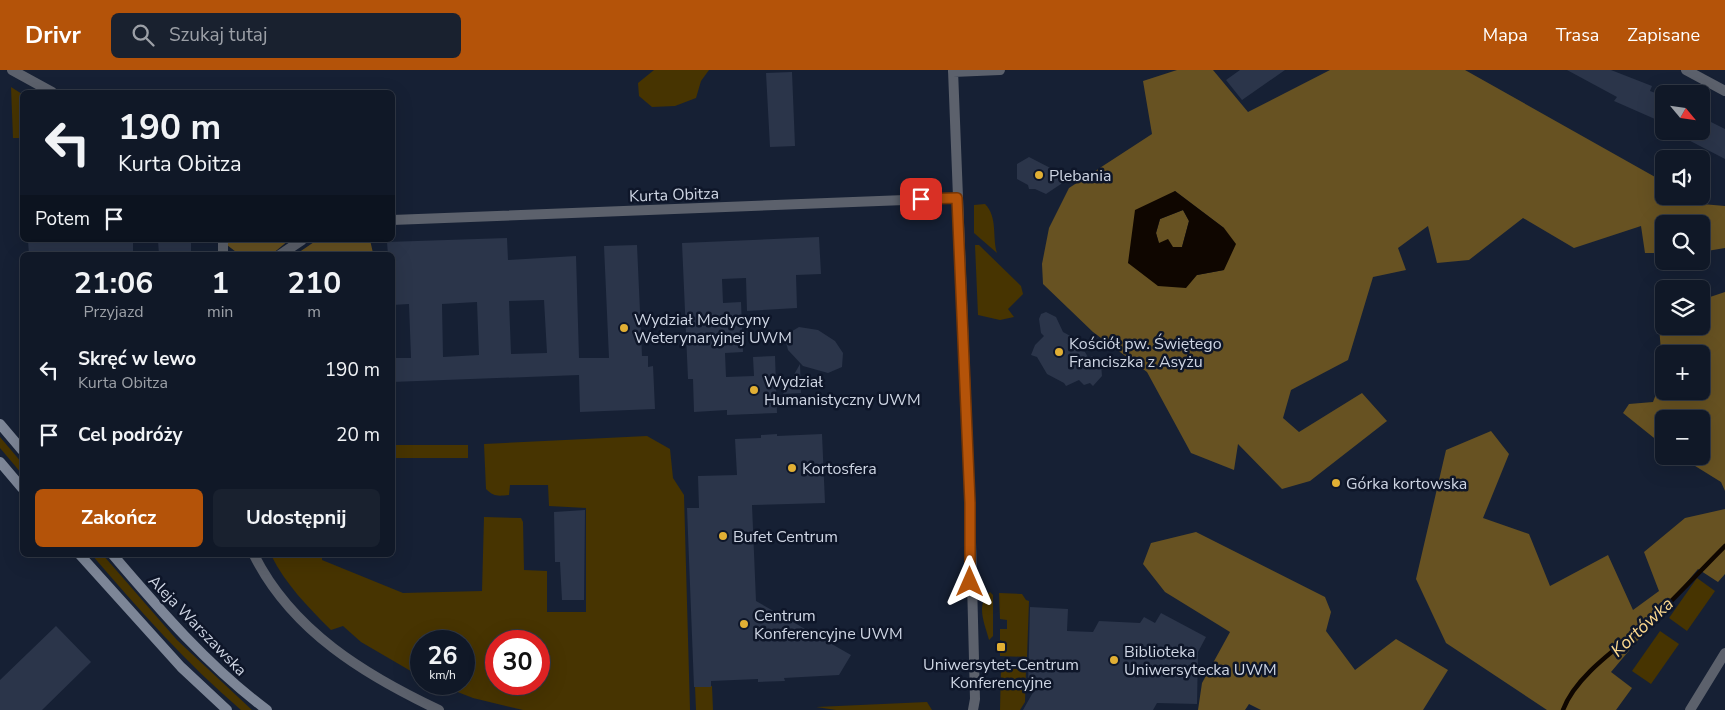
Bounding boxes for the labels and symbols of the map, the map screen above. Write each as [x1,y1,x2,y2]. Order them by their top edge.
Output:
north arrow [1655,85,1710,140]
place label: Plebania [1049,165,1111,187]
marker: Plebania [1033,169,1045,181]
pin [900,178,942,220]
street label: Kurta Obitza [629,182,719,208]
place label: Wydział Medycyny Weterynaryjnej UWM [634,309,792,349]
marker: Wydział Medycyny Weterynaryjnej UWM [618,322,630,334]
place label: Kościół pw. Świętego Franciszka z Asyżu [1069,333,1222,373]
marker: Kościół pw. Świętego Franciszka z Asyżu [1053,346,1065,358]
place label: Wydział Humanistyczny UWM [764,371,921,411]
marker: Wydział Humanistyczny UWM [748,384,760,396]
place label: Kortosfera [802,458,877,480]
marker: Kortosfera [786,462,798,474]
place label: Górka kortowska [1346,473,1467,495]
marker: Górka kortowska [1330,477,1342,489]
place label: Bufet Centrum [733,526,838,548]
marker: Bufet Centrum [717,530,729,542]
position arrow [943,555,995,607]
street label: Aleja Warszawska [143,570,251,681]
water label: Kortówka [1605,592,1679,662]
place label: Centrum Konferencyjne UWM [754,605,903,645]
marker: Centrum Konferencyjne UWM [738,618,750,630]
speed limit sign: 30 [485,630,550,695]
marker: Uniwersytet-Centrum Konferencyjne [995,641,1007,653]
place label: Biblioteka Uniwersytecka UWM [1124,641,1277,681]
place label: Uniwersytet-Centrum Konferencyjne [923,654,1079,694]
marker: Biblioteka Uniwersytecka UWM [1108,654,1120,666]

